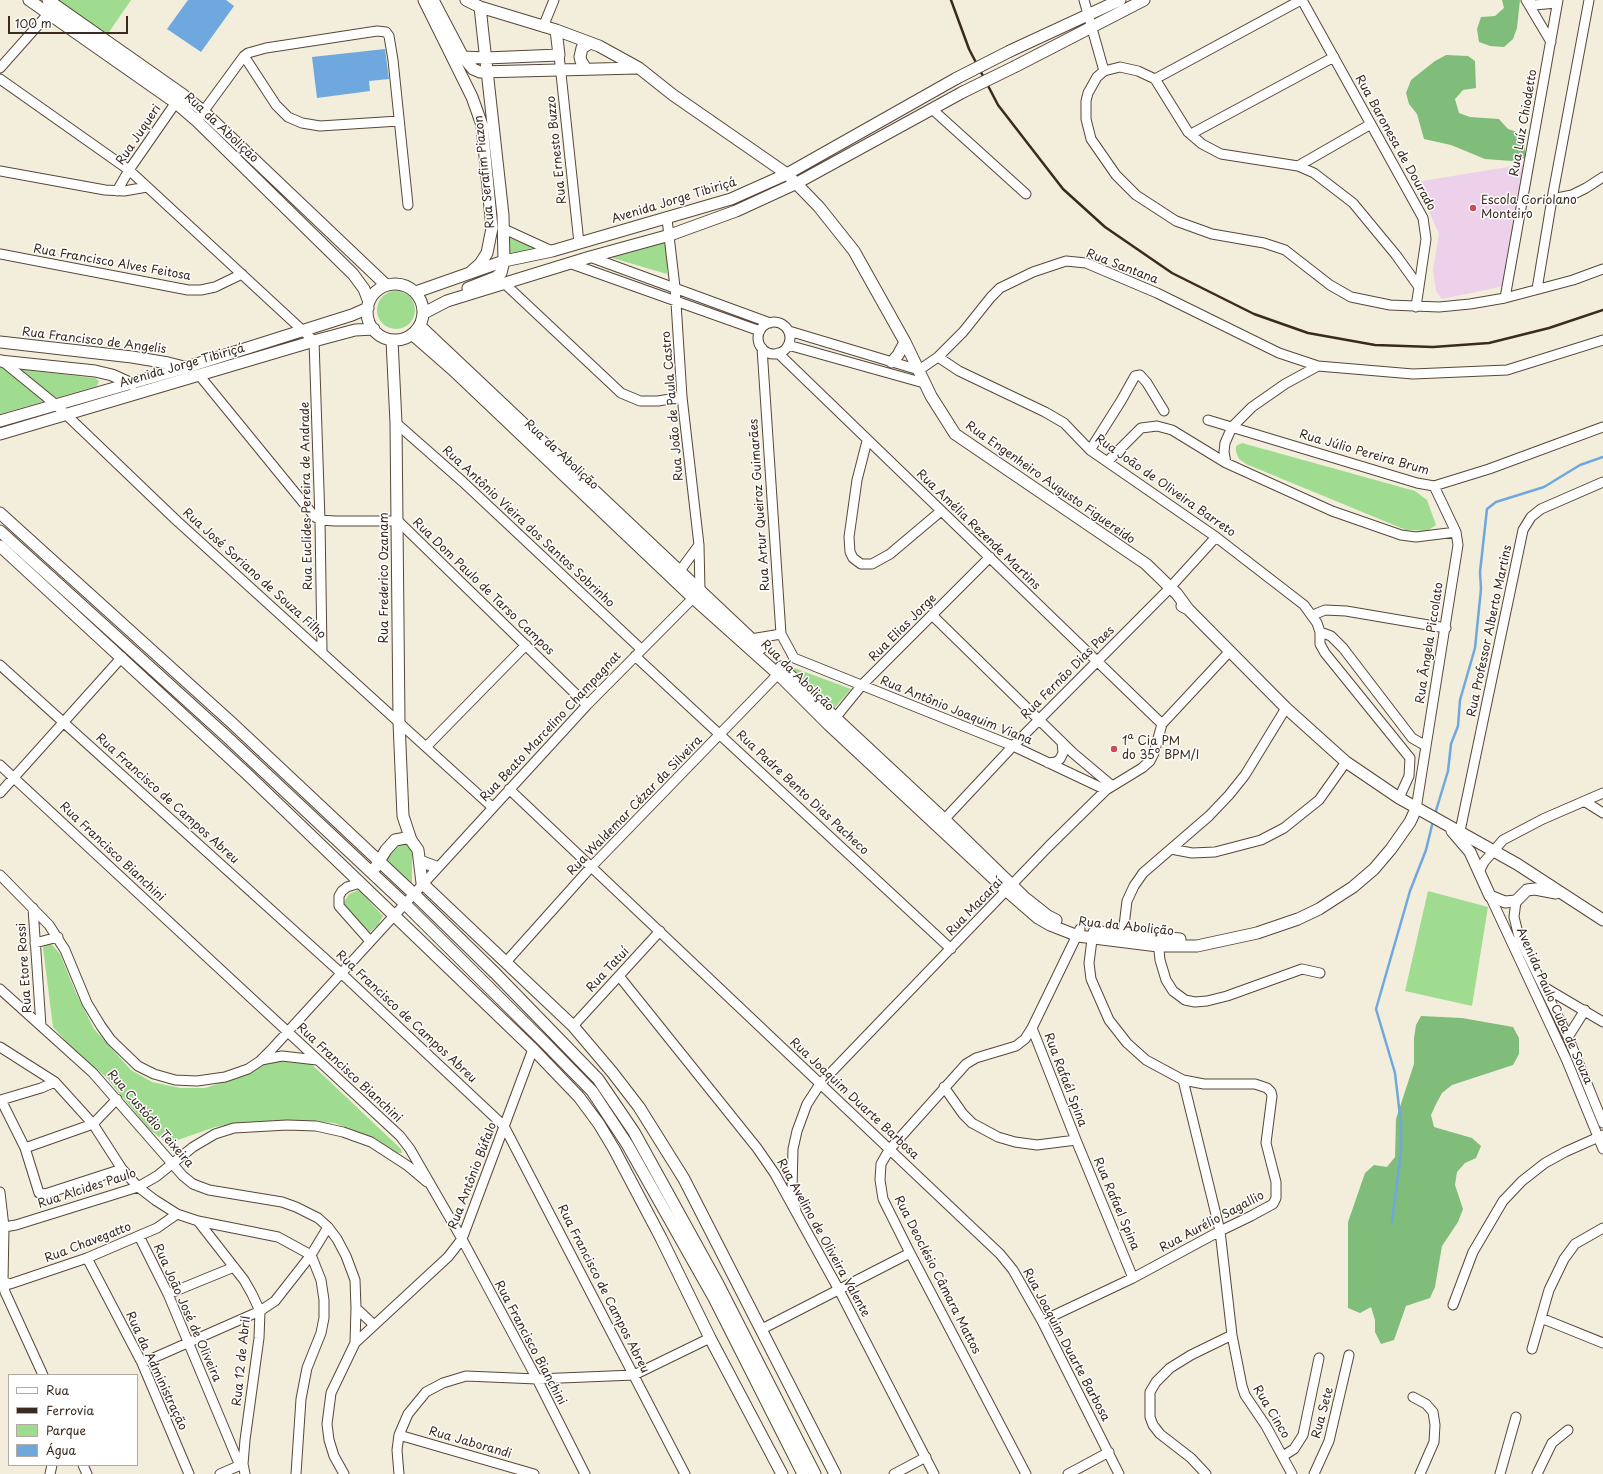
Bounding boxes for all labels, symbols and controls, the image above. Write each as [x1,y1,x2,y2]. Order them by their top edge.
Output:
scale bar [10,8,130,34]
text: 100 m [15,14,52,32]
street label: Rua Luíz Chiodetto [1507,68,1541,178]
street label: Rua Baronesa de Dourado [1352,73,1438,213]
street label: Rua da Abolição [181,90,261,166]
street label: Rua Ernesto Buzzo [544,95,570,205]
street label: Rua Juqueri [114,102,164,168]
street label: Rua Serafim Piazon [472,115,498,229]
street label: Avenida Jorge Tibiriçá [610,175,738,227]
place label: Escola Coriolano Monteiro [1481,194,1577,222]
marker: Escola Coriolano Monteiro [1468,203,1478,213]
street label: Rua Francisco Alves Feitosa [32,242,192,284]
street label: Rua Santana [1084,247,1160,287]
street label: Rua Francisco de Angelis [21,325,167,357]
street label: Rua João de Paula Castro [659,330,687,482]
street label: Avenida Jorge Tibiriçá [118,341,246,391]
street label: Rua Euclides Pereira de Andrade [298,402,316,590]
street label: Rua da Abolição [521,417,601,493]
street label: Rua Artur Queiroz Guimarães [747,418,773,592]
street label: Rua Engenheiro Augusto Figuereido [962,419,1138,547]
street label: Rua Júlio Pereira Brum [1297,428,1431,478]
street label: Rua João de Oliveira Barreto [1092,432,1238,540]
street label: Rua Antônio Vieira dos Santos Sobrinho [439,443,617,611]
street label: Rua Amélia Rezende Martins [913,467,1043,593]
street label: Rua José Soriano de Souza Filho [179,506,329,642]
street label: Rua Frederico Ozanam [378,512,392,644]
street label: Rua Dom Paulo de Tarso Campos [409,516,557,658]
street label: Rua Professor Alberto Martins [1465,544,1515,718]
street label: Rua Ângela Piccolato [1413,581,1447,705]
street label: Rua Elias Jorge [866,591,940,665]
street label: Rua Fernão Dias Paes [1018,623,1118,723]
street label: Rua da Abolição [758,638,836,714]
street label: Rua Beato Marcelino Champagnat [478,649,624,805]
street label: Rua Antônio Joaquim Viana [878,674,1034,748]
street label: Rua Padre Bento Dias Pacheco [733,728,871,858]
street label: Rua Francisco de Campos Abreu [93,731,241,867]
street label: Rua Waldemar Cézar da Silveira [564,733,706,879]
place label: 1ª Cia PM do 35º BPM/I [1122,735,1199,763]
marker: 1ª Cia PM do 35º BPM/I [1109,744,1119,754]
street label: Rua Francisco Bianchini [56,799,168,905]
street label: Rua Macaraí [944,875,1006,939]
street label: Rua da Abolição [1078,915,1174,939]
street label: Rua Etore Rossi [15,922,35,1014]
street label: Avenida Paulo Cuba de Souza [1513,925,1595,1087]
street label: Rua Tatuí [584,945,632,995]
street label: Rua Francisco de Campos Abreu [333,948,479,1086]
street label: Rua Francisco Bianchini [293,1020,405,1126]
street label: Rua Rafaél Spina [1040,1031,1090,1129]
street label: Rua Joaquim Duarte Barbosa [786,1035,922,1163]
street label: Rua Custódio Teixeira [104,1067,196,1171]
street label: Rua Antônio Búfalo [446,1120,500,1232]
street label: Rua Rafael Spina [1090,1155,1142,1253]
street label: Rua Avelino de Oliveira Valente [773,1156,873,1320]
street label: Rua Alcides Paulo [36,1166,138,1212]
street label: Rua Aurélio Sagallio [1157,1188,1267,1256]
street label: Rua Deoclésio Câmara Mattos [891,1193,983,1357]
street label: Rua Francisco de Campos Abreu [554,1202,652,1376]
street label: Rua Chavegatto [43,1220,133,1266]
street label: Rua João José de Oliveira [150,1242,224,1384]
street label: Rua Joaquim Duarte Barbosa [1019,1266,1113,1424]
street label: Rua Francisco Bianchini [491,1278,569,1408]
street label: Rua da Administração [122,1309,190,1433]
street label: Rua 12 de Abril [230,1315,254,1407]
legend [8,1374,138,1466]
text: Rua [46,1381,69,1399]
street label: Rua Cinco [1250,1383,1292,1441]
street label: Rua Sete [1309,1386,1337,1440]
text: Ferrovia [46,1401,94,1419]
text: Parque [46,1421,86,1439]
street label: Rua Jaborandi [427,1424,513,1462]
text: Água [46,1441,76,1459]

